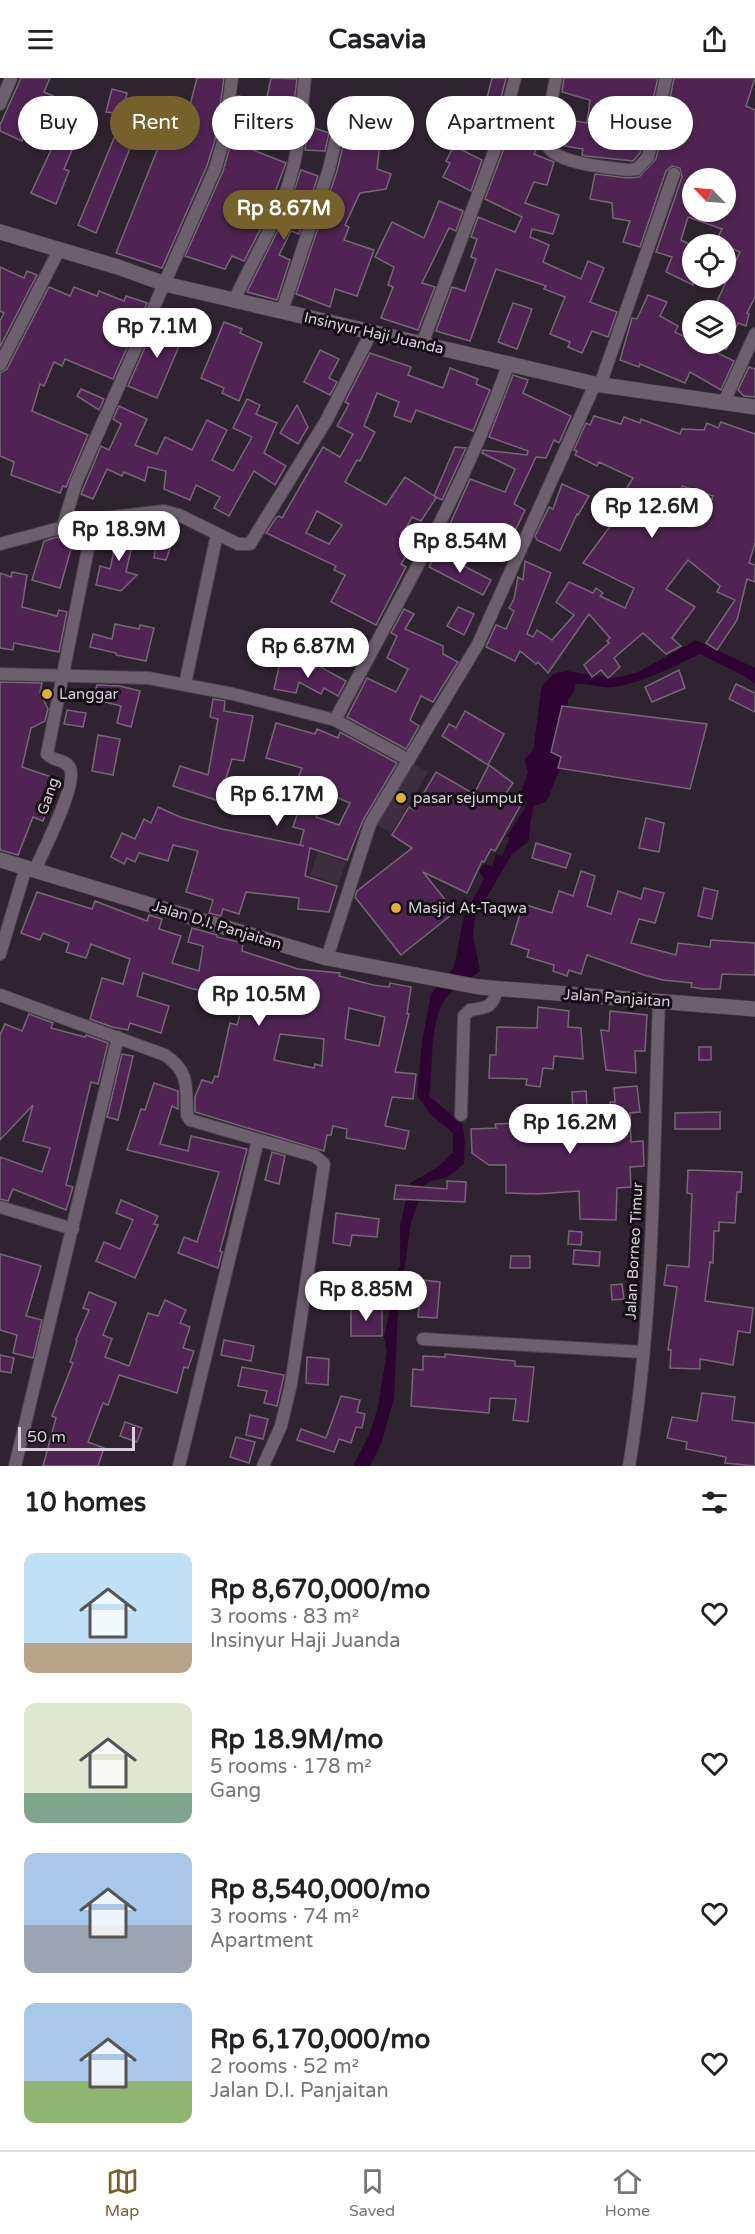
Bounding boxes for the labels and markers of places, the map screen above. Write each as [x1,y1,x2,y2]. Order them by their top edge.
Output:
pin: Rp 8.67M [222,190,346,241]
pin: Rp 7.1M [102,308,212,359]
pin: Rp 12.6M [590,488,714,539]
pin: Rp 18.9M [57,511,181,562]
pin: Rp 8.54M [398,523,522,574]
pin: Rp 6.87M [246,628,370,679]
place label: Langgar [59,685,119,703]
marker: Langgar [40,687,54,701]
pin: Rp 6.17M [215,776,339,827]
place label: pasar sejumput [413,789,523,807]
marker: pasar sejumput [394,791,408,805]
place label: Masjid At-Taqwa [408,899,527,917]
marker: Masjid At-Taqwa [389,901,403,915]
pin: Rp 10.5M [197,976,321,1027]
pin: Rp 16.2M [508,1104,632,1155]
pin: Rp 8.85M [304,1271,428,1322]

